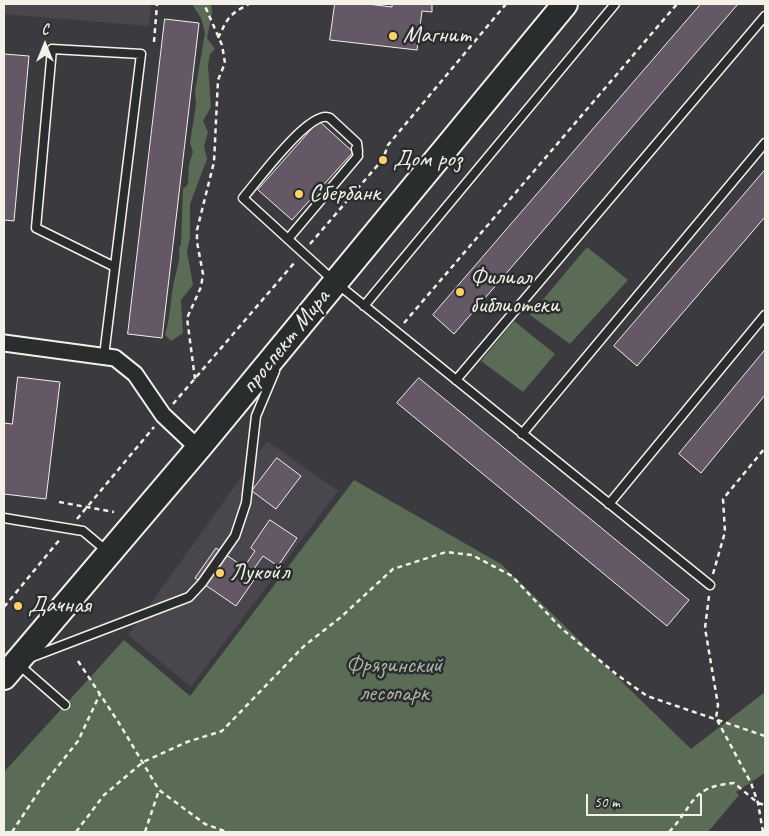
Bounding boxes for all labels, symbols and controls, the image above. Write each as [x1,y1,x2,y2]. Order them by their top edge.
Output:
north arrow [20,20,70,70]
text: С [42,21,48,38]
place label: Магнит [403,22,471,50]
marker: Магнит [387,30,399,42]
place label: Дом роз [393,146,462,174]
marker: Дом роз [377,154,389,166]
place label: Сбербанк [309,180,380,208]
marker: Сбербанк [293,188,305,200]
place label: Филиал библиотеки [470,264,559,320]
street label: проспект Мира [235,284,337,400]
marker: Филиал библиотеки [454,286,466,298]
place label: Лукойл [230,559,289,587]
marker: Лукойл [214,567,226,579]
place label: Дачная [28,592,91,620]
marker: Дачная [12,600,24,612]
park label: Фрязинский лесопарк [346,652,442,708]
scale bar [589,784,705,816]
text: 50 m [594,793,620,812]

